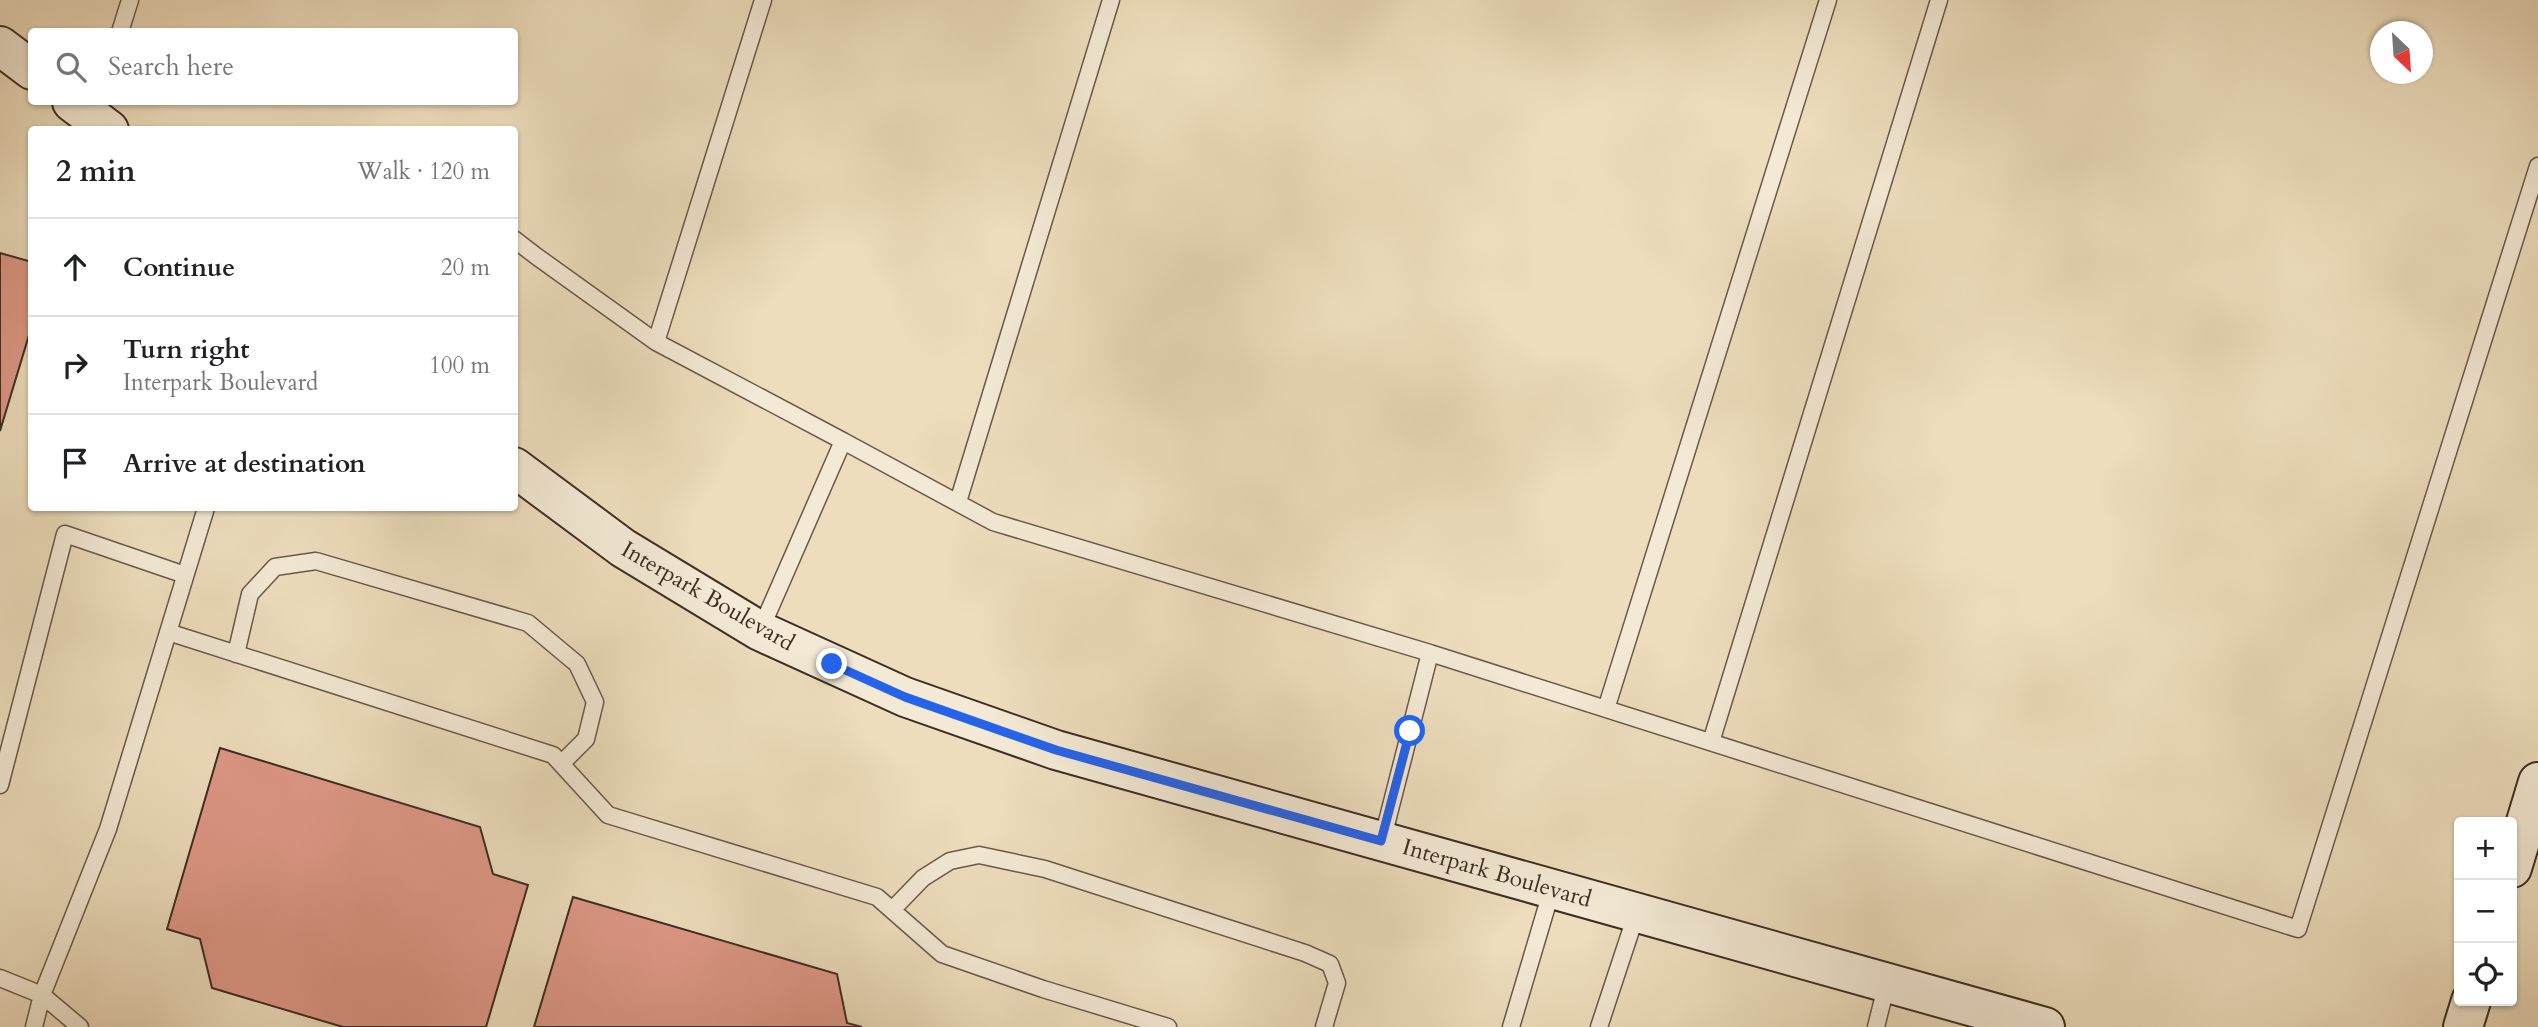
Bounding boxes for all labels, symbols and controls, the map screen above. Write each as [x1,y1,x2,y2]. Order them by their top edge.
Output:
north arrow [2370,21,2433,84]
search box [28,28,518,105]
icon: search [52,48,90,86]
text: Search here [108,49,234,84]
text: 2 min [56,151,136,192]
text: Walk · 120 m [357,156,490,187]
icon: ahead [56,248,94,286]
text: Continue [123,250,235,285]
text: 20 m [441,252,490,283]
text: Turn right [123,332,250,367]
icon: right [56,346,94,384]
text: 100 m [429,350,490,381]
text: Interpark Boulevard [123,367,318,398]
icon: arrive [56,444,94,482]
text: Arrive at destination [123,446,366,481]
street label: Interpark Boulevard [616,534,801,659]
route end [816,648,847,679]
route start [1394,715,1425,746]
map controls [2454,817,2517,1006]
button: + [2454,817,2517,880]
street label: Interpark Boulevard [1399,831,1596,915]
button: − [2454,880,2517,943]
button: locate [2454,943,2517,1006]

